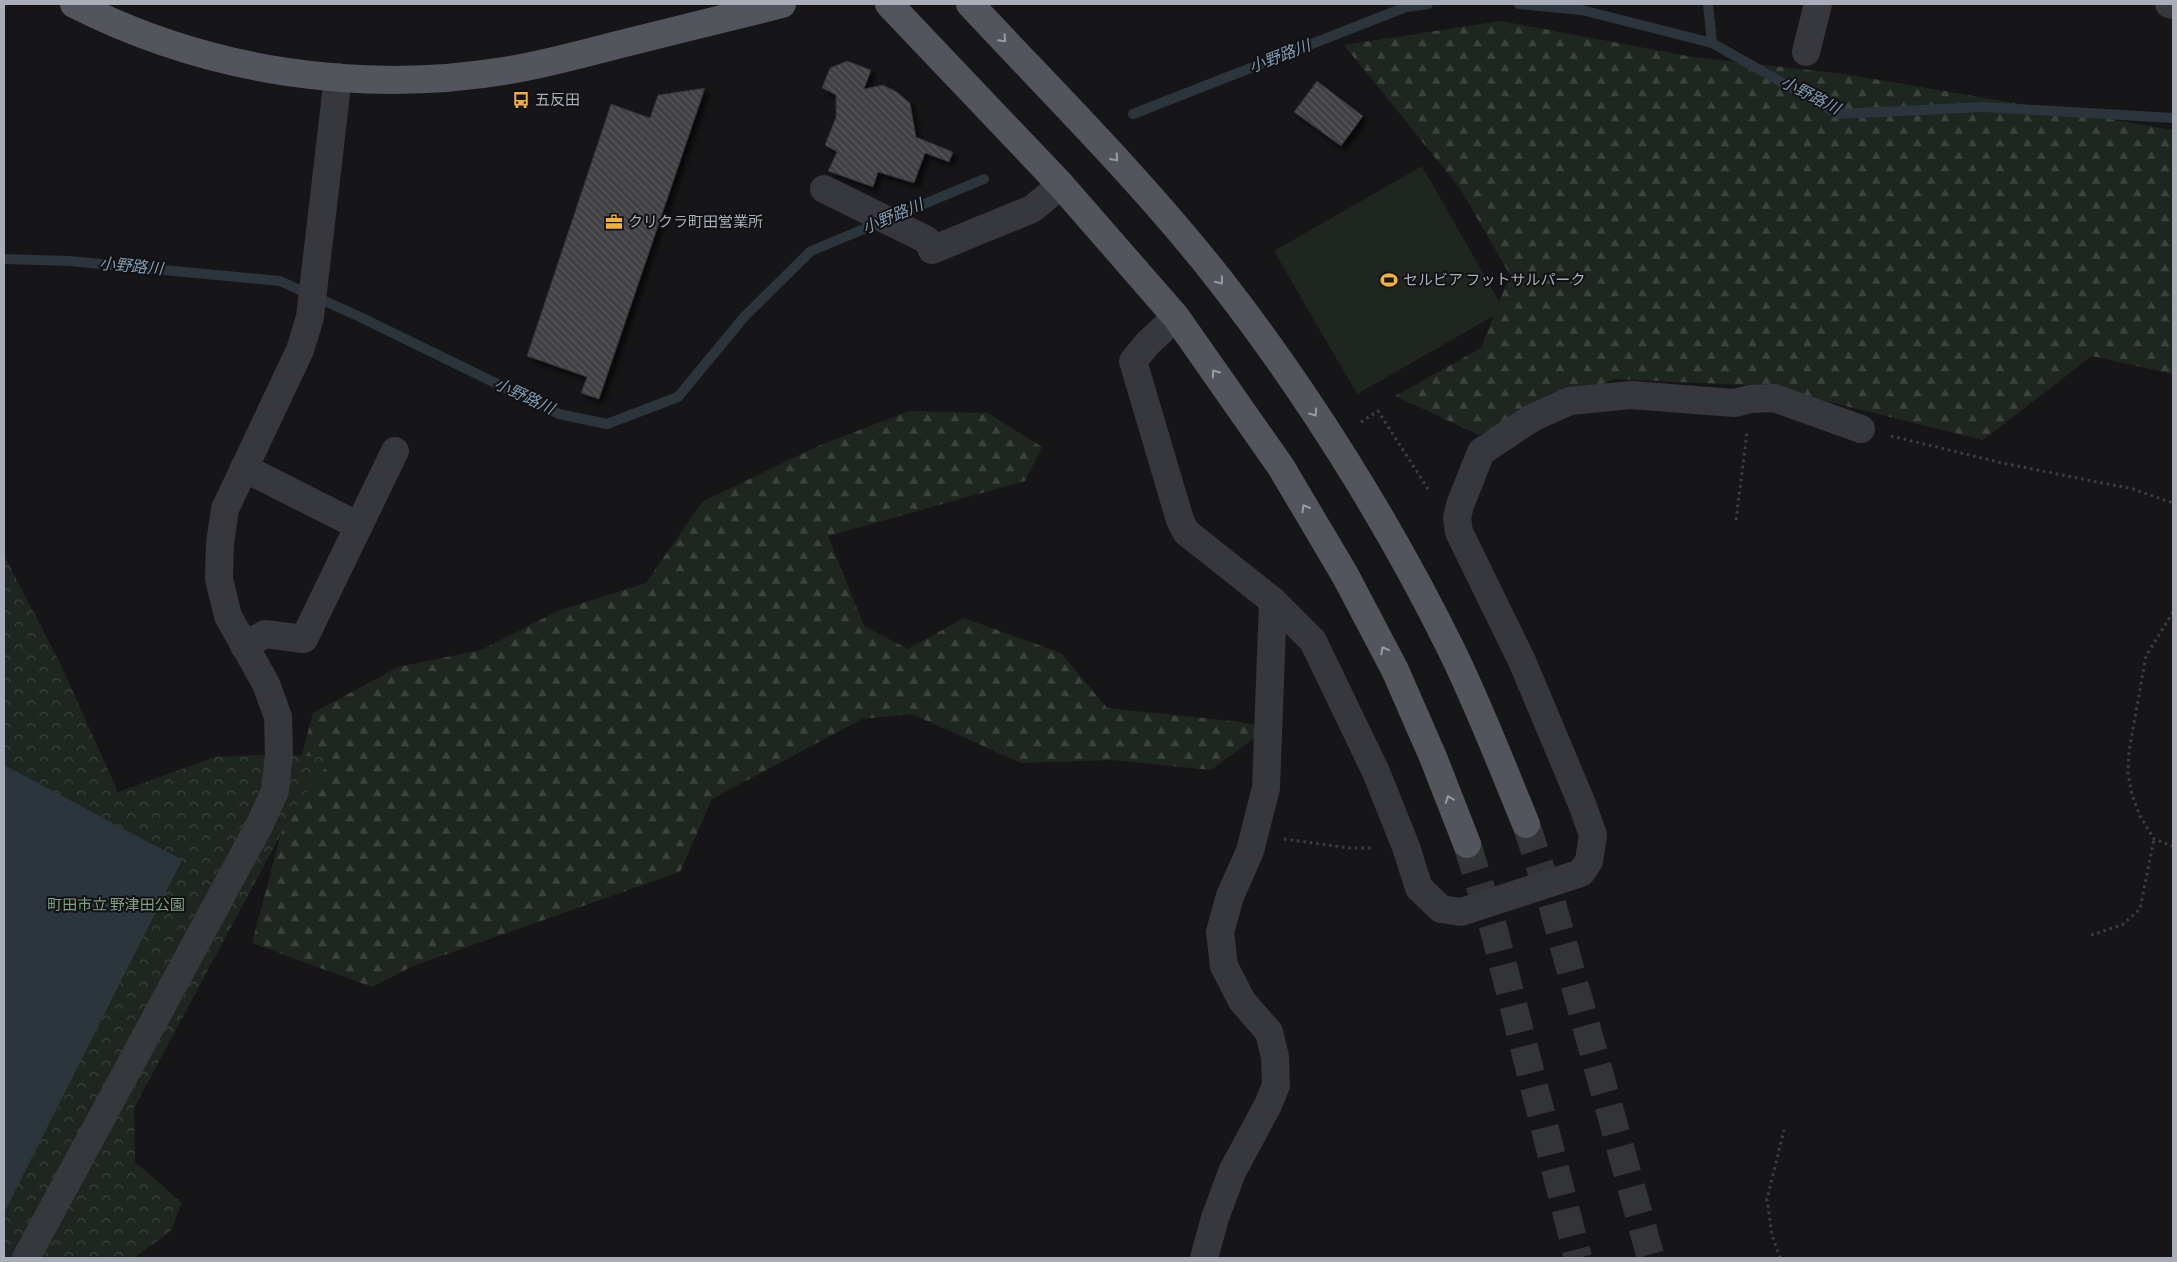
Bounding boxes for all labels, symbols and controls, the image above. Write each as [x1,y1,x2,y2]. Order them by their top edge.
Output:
one-way arrow [997,34,1006,43]
water label: 小野路川 [1247,36,1315,77]
water label: 小野路川 [1777,73,1845,120]
bus stop icon: 五反田 [511,90,531,110]
place label: 五反田 [535,91,580,110]
one-way arrow [1109,152,1118,161]
water label: 小野路川 [860,195,928,238]
office icon: クリクラ町田営業所 [604,212,624,232]
place label: クリクラ町田営業所 [628,213,763,232]
water label: 小野路川 [98,255,166,279]
sports icon: セルビア フットサルパーク [1379,270,1399,290]
place label: セルビア フットサルパーク [1403,271,1585,290]
one-way arrow [1214,275,1223,285]
one-way arrow [1212,369,1221,379]
water label: 小野路川 [491,375,559,420]
one-way arrow [1308,408,1317,417]
one-way arrow [1302,505,1312,514]
one-way arrow [1380,646,1390,655]
one-way arrow [1445,795,1455,804]
park label: 町田市立 野津田公園 [47,896,185,915]

